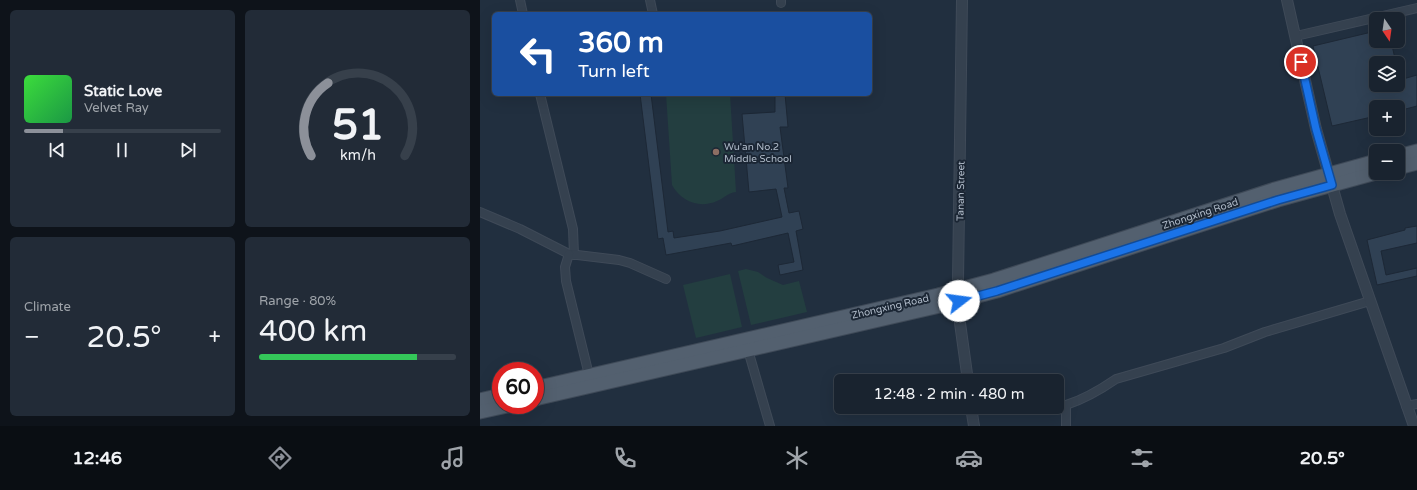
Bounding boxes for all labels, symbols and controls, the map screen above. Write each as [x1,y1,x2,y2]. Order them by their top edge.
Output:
north arrow [1369,12,1405,48]
map controls [1369,12,1405,180]
text: 360 m [578,26,664,60]
icon: left [512,28,564,80]
pin [1284,45,1318,79]
icon: arrive [1290,51,1312,73]
button: layers [1369,56,1405,92]
text: Turn left [578,60,650,82]
text: Static Love [84,82,162,100]
text: Velvet Ray [84,100,149,116]
button: + [1369,100,1405,136]
text: 51 [331,101,384,151]
icon: previous [46,139,68,161]
icon: pause [111,139,133,161]
icon: next [177,139,199,161]
place label: Wu'an No.2 Middle School [724,141,792,165]
button: − [1369,144,1405,180]
text: km/h [340,147,375,164]
marker: Wu'an No.2 Middle School [711,147,721,157]
street label: Tanan Street [954,161,968,221]
street label: Zhongxing Road [1161,196,1240,232]
position arrow [938,280,980,322]
street label: Zhongxing Road [850,292,930,322]
text: Range · 80% [259,293,336,309]
text: Climate [24,299,71,315]
text: 400 km [259,313,367,350]
text: 20.5° [87,319,162,356]
text: − [24,324,40,350]
text: + [209,324,221,350]
speed limit sign: 60 [492,362,544,414]
text: 12:48 · 2 min · 480 m [874,385,1024,403]
icon: directions [266,444,294,472]
icon: music [439,444,467,472]
icon: phone [611,444,639,472]
icon: climate [783,444,811,472]
icon: car [955,444,983,472]
icon: filters [1128,444,1156,472]
text: 12:46 [72,447,122,469]
text: 20.5° [1300,447,1345,469]

